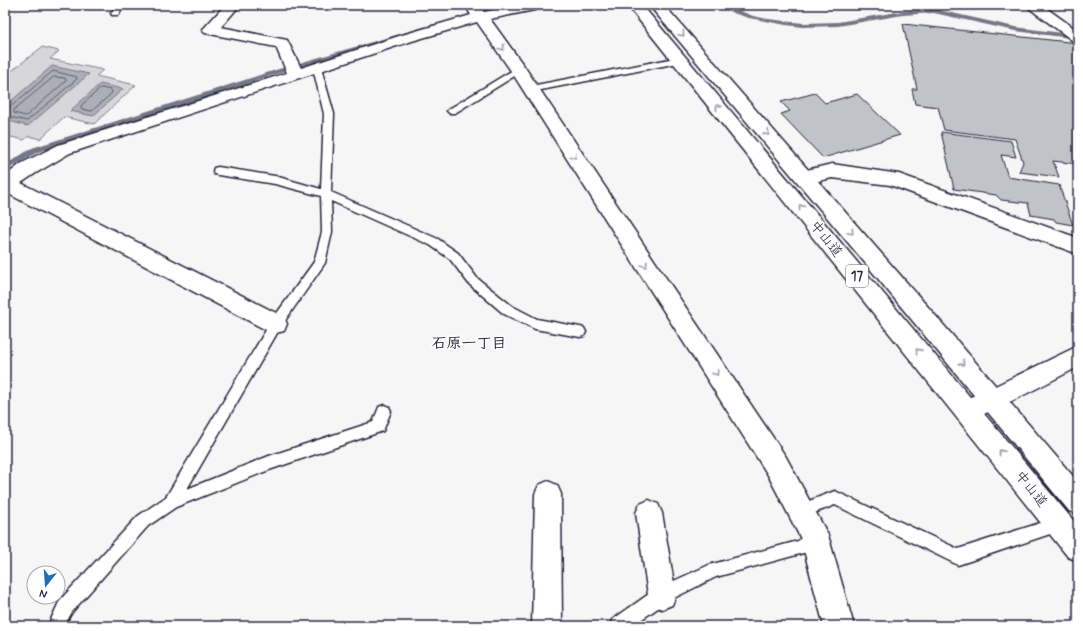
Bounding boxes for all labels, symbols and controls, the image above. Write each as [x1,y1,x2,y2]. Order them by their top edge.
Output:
one-way arrow [677,30,684,37]
one-way arrow [497,43,504,50]
one-way arrow [716,104,723,111]
one-way arrow [762,128,769,136]
one-way arrow [569,152,577,159]
one-way arrow [798,205,805,212]
street label: 中山道 [806,217,846,261]
one-way arrow [847,227,854,234]
one-way arrow [640,260,647,267]
road number: 17 [846,265,868,287]
district label: 石原一丁目 [431,334,507,354]
one-way arrow [916,349,923,356]
one-way arrow [958,358,965,365]
one-way arrow [711,369,718,376]
one-way arrow [998,449,1005,456]
street label: 中山道 [1011,467,1051,511]
north arrow [26,565,66,605]
text: N [38,586,49,601]

